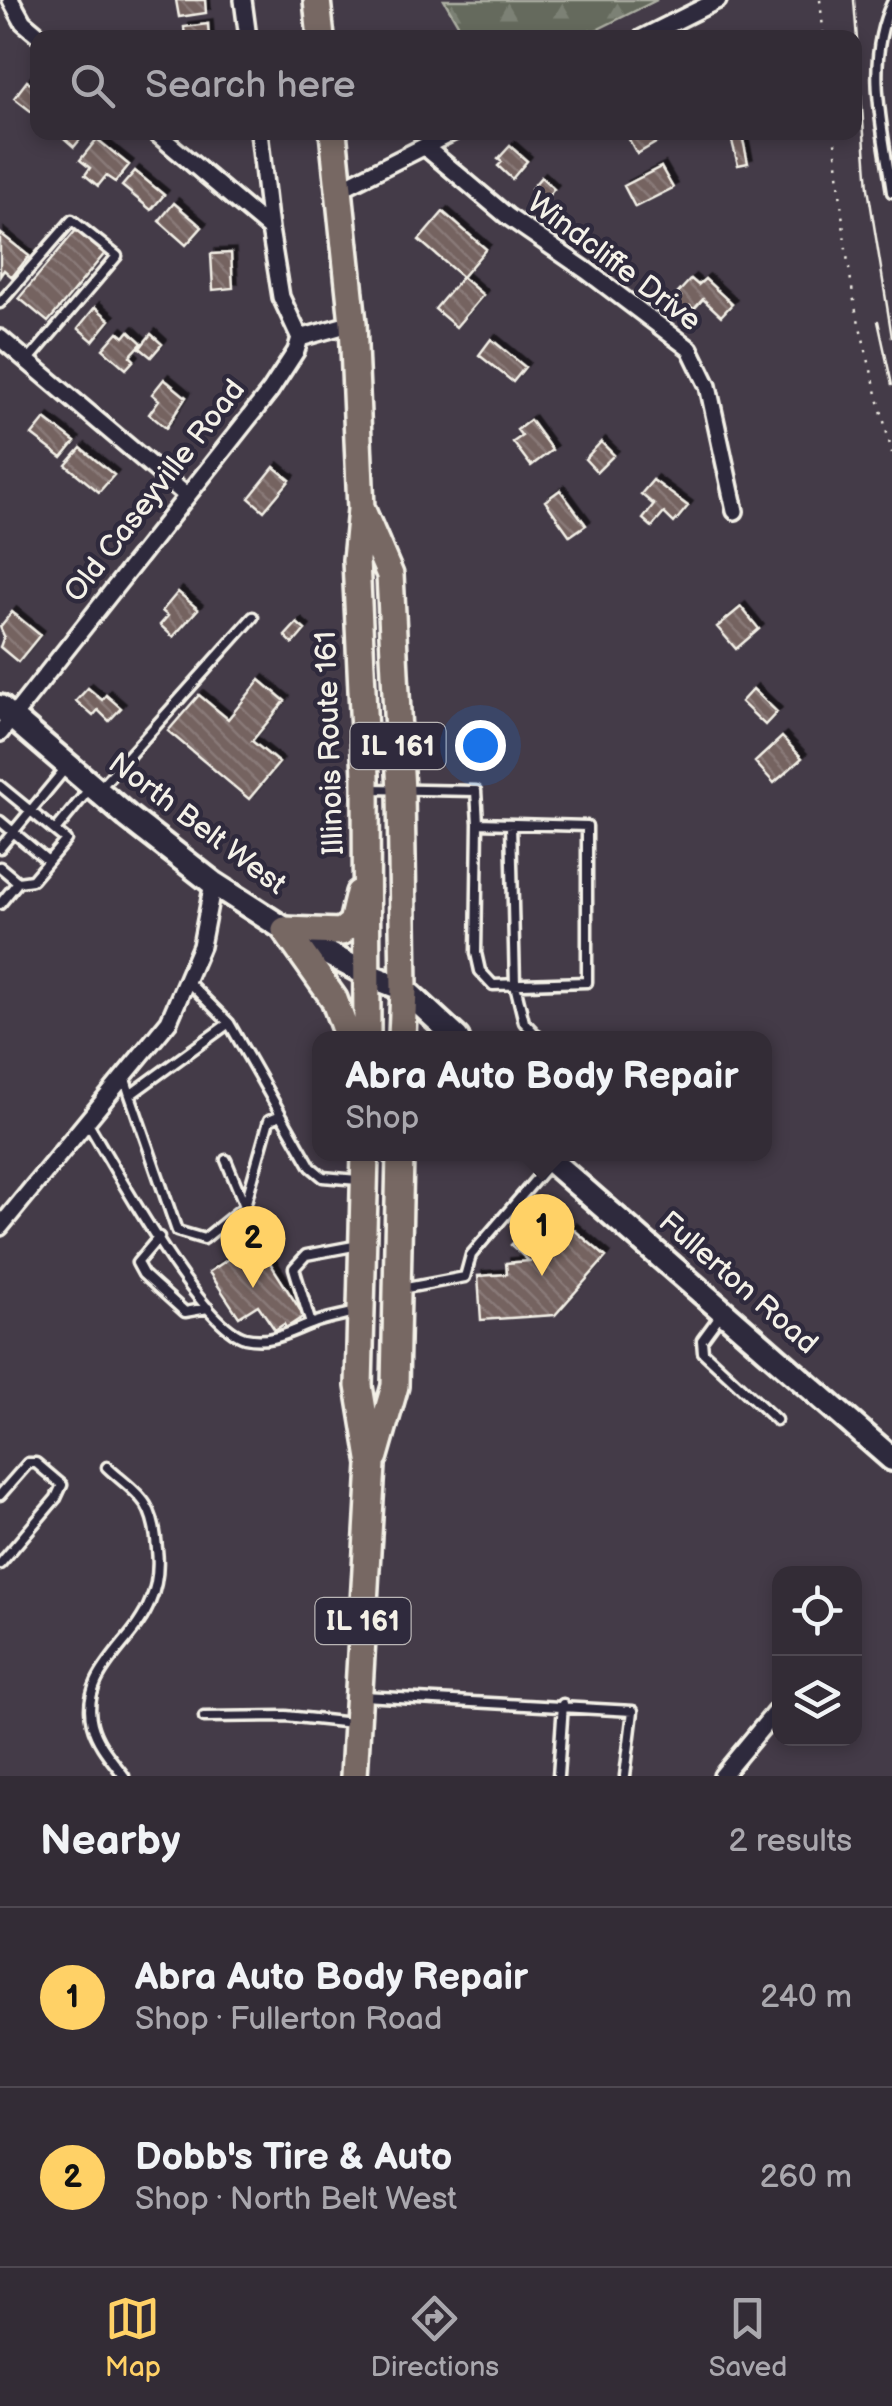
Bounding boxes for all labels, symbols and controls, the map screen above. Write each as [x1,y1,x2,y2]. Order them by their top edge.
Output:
search box [30,30,862,140]
icon: search [65,58,120,113]
text: Search here [145,63,356,108]
street label: Windcliffe Drive [520,185,708,339]
street label: Old Caseyville Road [57,373,253,609]
street label: Illinois Route 161 [308,630,352,856]
your location [455,720,506,771]
road number: IL 161 [350,723,446,769]
street label: North Belt West [101,745,293,903]
popup [312,1031,772,1161]
text: Abra Auto Body Repair [345,1054,739,1099]
text: Shop [345,1099,419,1138]
pin: 1 [510,1194,574,1276]
street label: Fullerton Road [651,1204,825,1362]
pin: 2 [220,1206,286,1288]
map controls [772,1566,862,1746]
button: locate [772,1566,862,1656]
road number: IL 161 [316,1598,410,1644]
button: layers [772,1656,862,1746]
text: Nearby [40,1816,180,1867]
text: 2 results [728,1822,852,1861]
text: Abra Auto Body Repair [135,1955,528,2000]
text: 1 [66,1978,79,2017]
text: 240 m [760,1978,852,2017]
text: Shop · Fullerton Road [135,2000,442,2039]
text: Dobb's Tire & Auto [135,2135,452,2180]
text: 2 [63,2158,82,2197]
text: 260 m [760,2158,852,2197]
text: Shop · North Belt West [135,2180,457,2219]
tab: Map [105,2291,161,2384]
tab: Directions [370,2291,499,2384]
tab: Saved [709,2291,787,2384]

